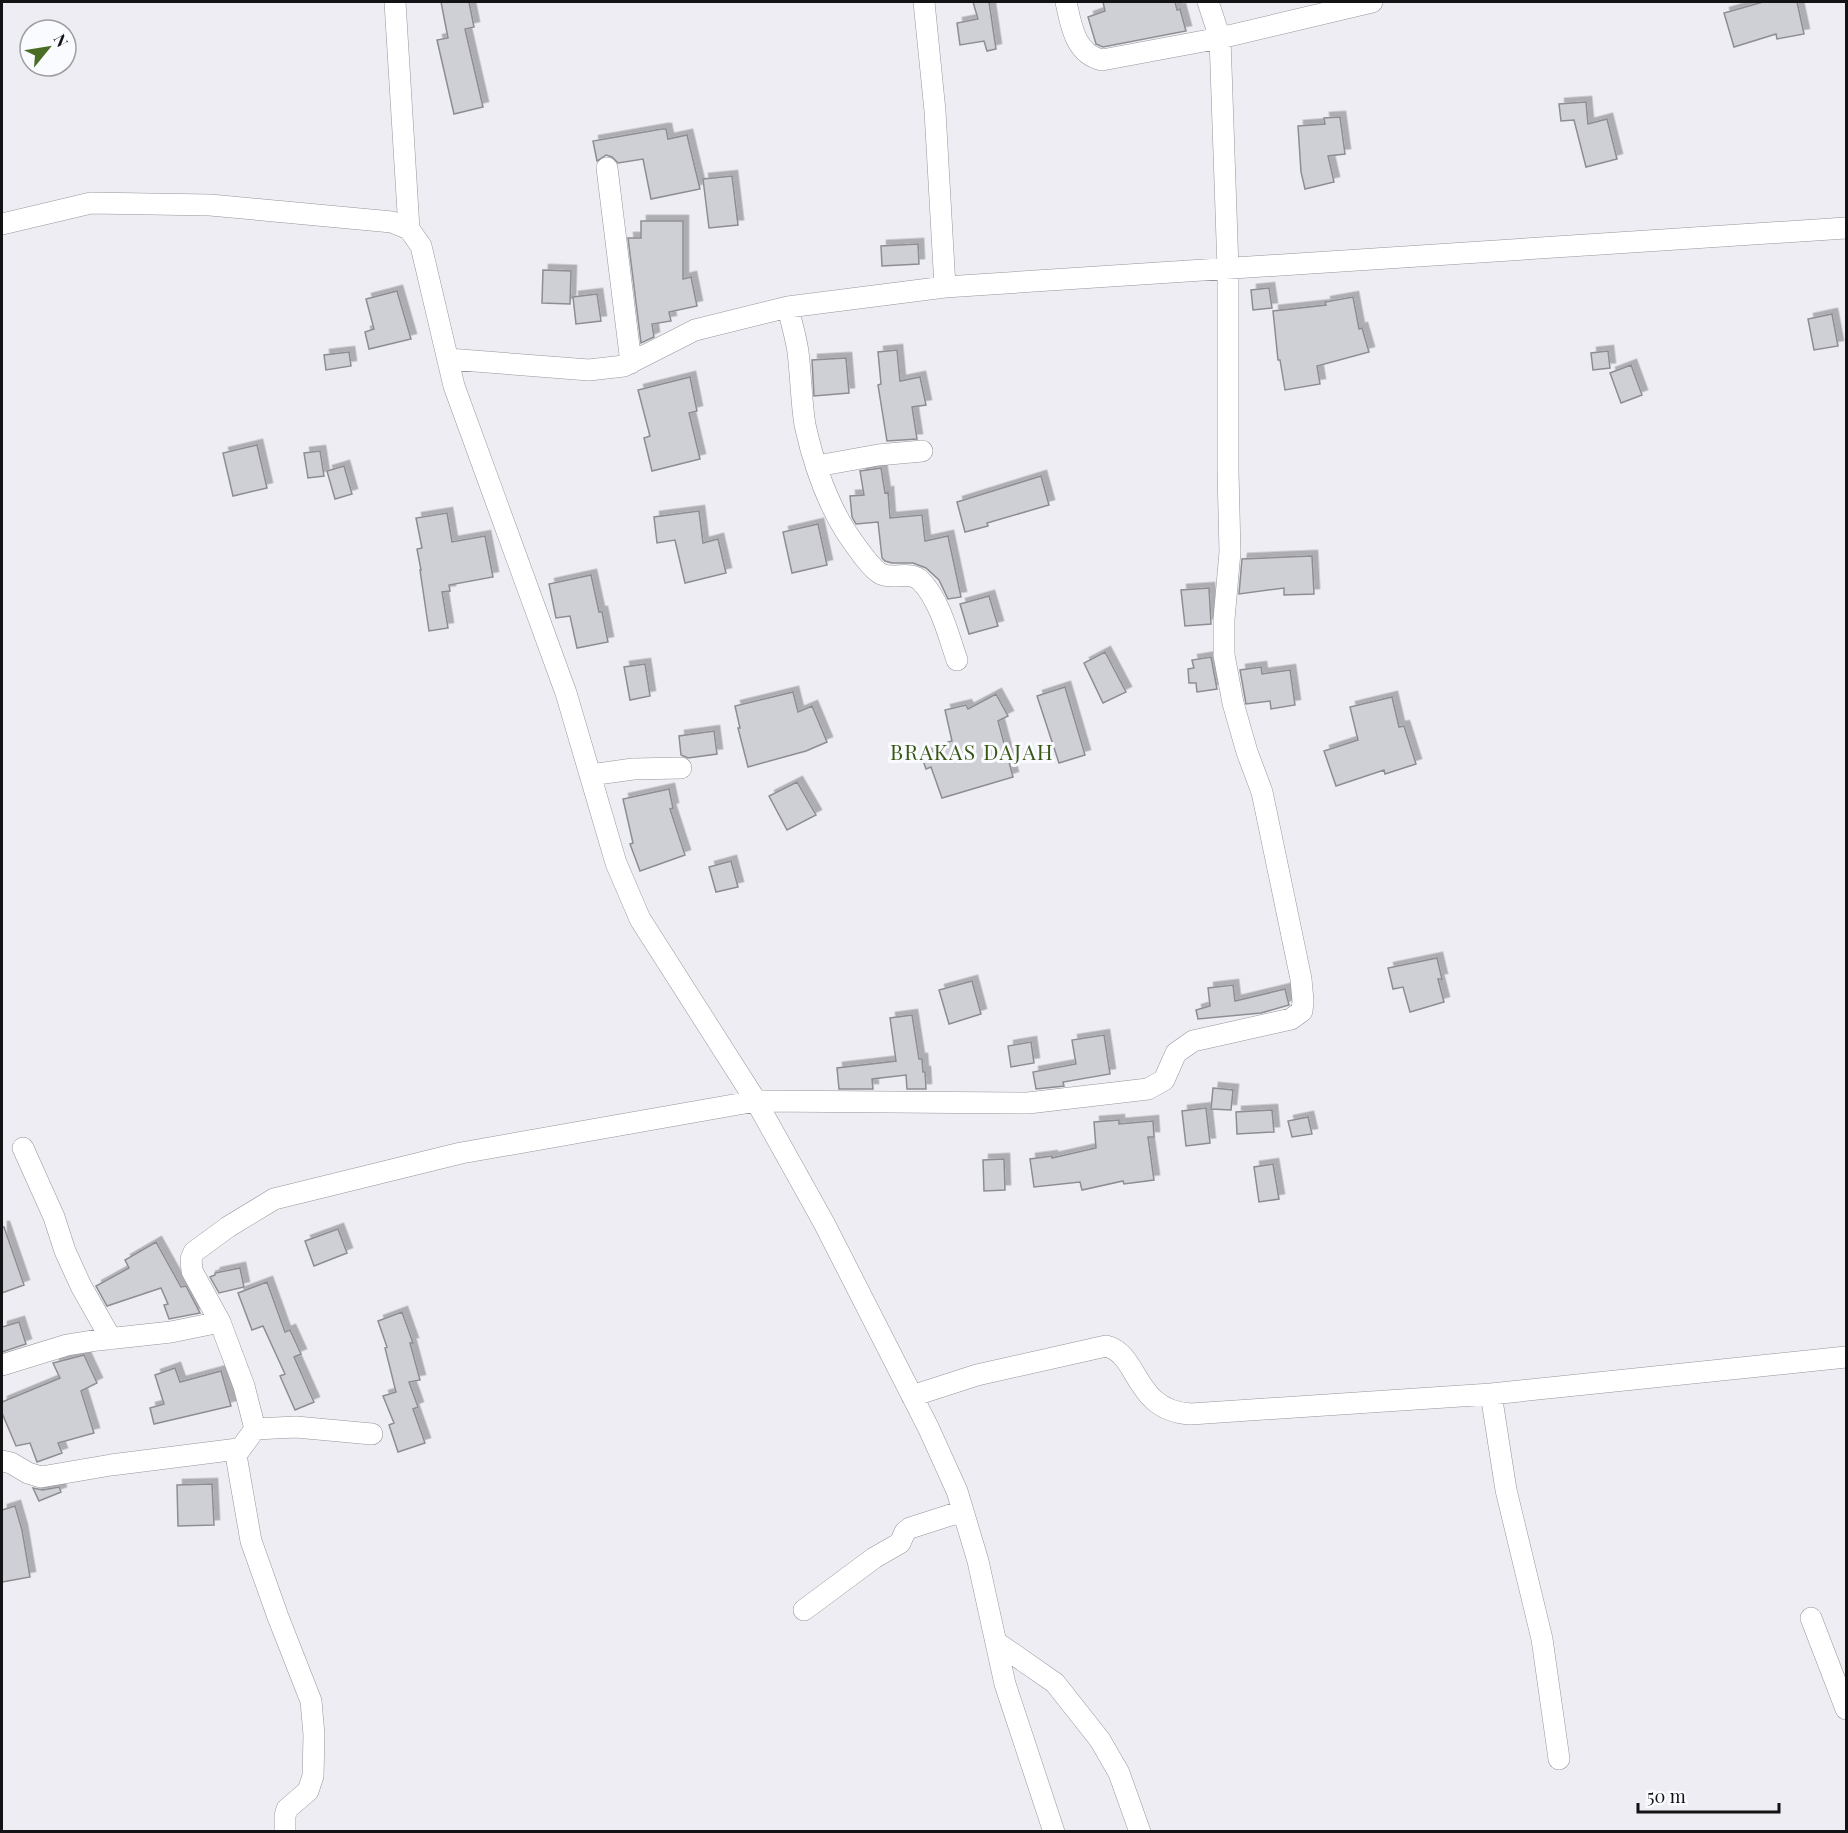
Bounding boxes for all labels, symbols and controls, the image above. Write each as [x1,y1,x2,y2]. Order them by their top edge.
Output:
north arrow [18,18,78,78]
text: N [49,30,74,51]
district label: BRAKAS DAJAH [890,737,1054,765]
scale bar [1638,1776,1779,1814]
text: 50 m [1647,1784,1686,1808]

